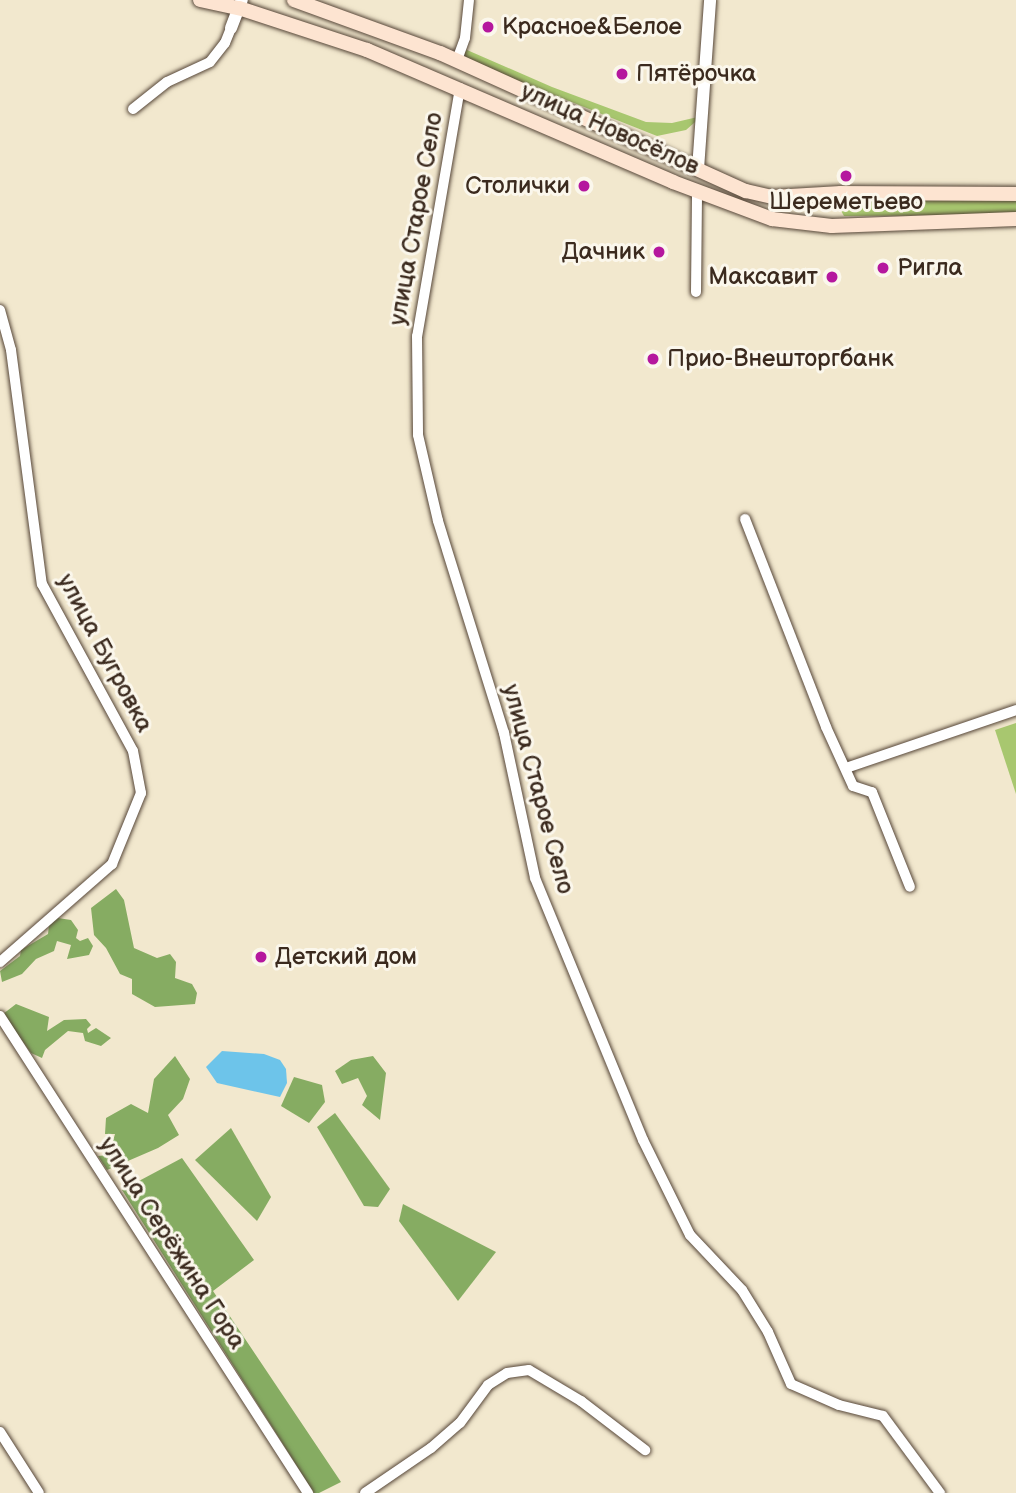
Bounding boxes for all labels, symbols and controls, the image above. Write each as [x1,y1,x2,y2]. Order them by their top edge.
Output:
place label: Красное&Белое [502,13,682,41]
marker: Красное&Белое [480,19,496,35]
place label: Пятёрочка [636,60,756,88]
marker: Пятёрочка [614,66,630,82]
street label: улица Новосёлов [516,77,704,181]
street label: улица Старое Село [383,110,449,328]
marker: Шереметьево [838,168,854,184]
place label: Столички [465,172,570,200]
marker: Столички [576,178,592,194]
place label: Шереметьево [769,188,923,216]
place label: Дачник [562,238,645,266]
marker: Дачник [651,244,667,260]
place label: Ригла [897,254,963,282]
marker: Ригла [875,260,891,276]
place label: Максавит [708,263,818,291]
marker: Максавит [824,269,840,285]
place label: Прио-Внешторгбанк [667,345,894,373]
marker: Прио-Внешторгбанк [645,351,661,367]
street label: улица Бугровка [51,569,159,737]
street label: улица Старое Село [496,681,580,897]
place label: Детский дом [275,943,417,971]
marker: Детский дом [253,949,269,965]
street label: улица Серёжина Гора [93,1132,251,1354]

